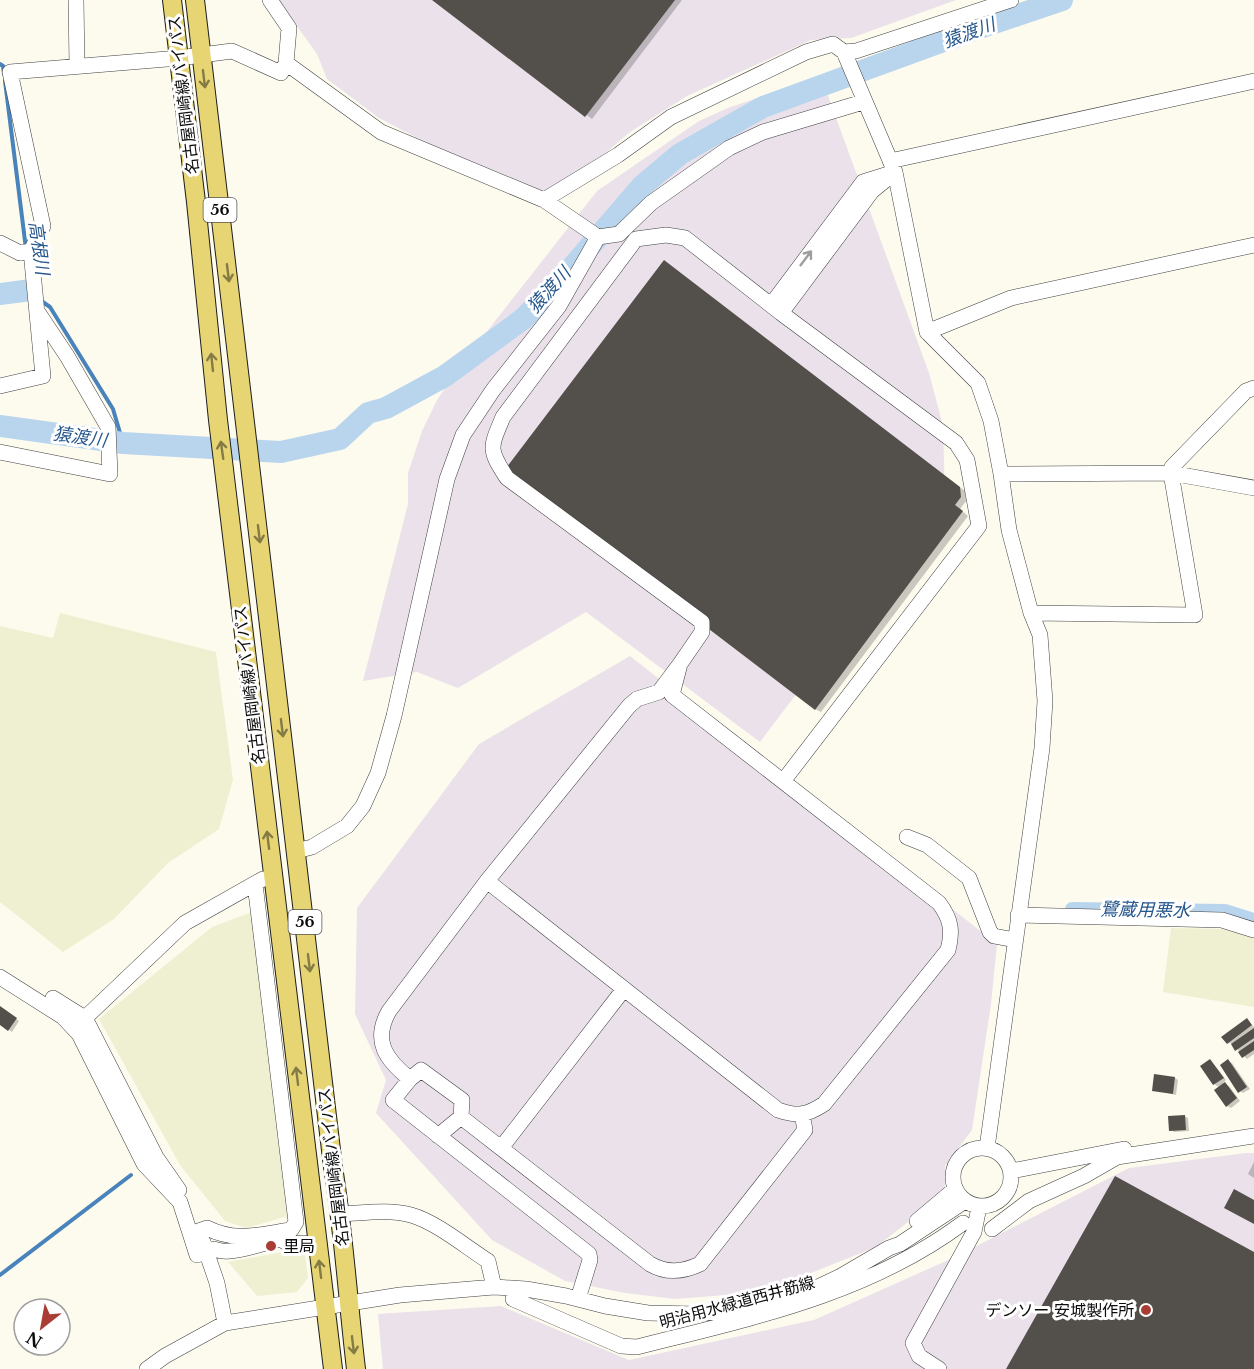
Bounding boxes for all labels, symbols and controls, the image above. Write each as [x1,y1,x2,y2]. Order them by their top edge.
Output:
water label: 猿渡川 [940,13,1000,53]
street label: 名古屋岡崎線バイパス [163,15,203,175]
one-way arrow [199,69,210,88]
road number: 56 [204,198,236,222]
water label: 高根川 [24,220,54,278]
one-way arrow [799,250,812,266]
water label: 猿渡川 [523,261,577,317]
one-way arrow [223,262,234,282]
one-way arrow [206,352,217,372]
water label: 猿渡川 [52,422,110,452]
one-way arrow [216,441,227,461]
one-way arrow [254,524,265,543]
street label: 名古屋岡崎線バイパス [229,605,269,765]
one-way arrow [277,717,288,737]
one-way arrow [262,831,273,851]
water label: 鷺蔵用悪水 [1100,898,1192,922]
road number: 56 [288,910,322,934]
one-way arrow [304,953,315,973]
one-way arrow [291,1066,302,1086]
street label: 名古屋岡崎線バイパス [313,1087,353,1247]
place label: 里局 [283,1236,315,1256]
marker: 里局 [264,1239,278,1253]
one-way arrow [315,1260,326,1280]
street label: 明治用水緑道西井筋線 [657,1272,817,1332]
north arrow [12,1297,72,1357]
place label: デンソー 安城製作所 [985,1300,1134,1320]
marker: デンソー 安城製作所 [1139,1303,1153,1317]
text: N [23,1327,46,1352]
one-way arrow [348,1334,359,1354]

